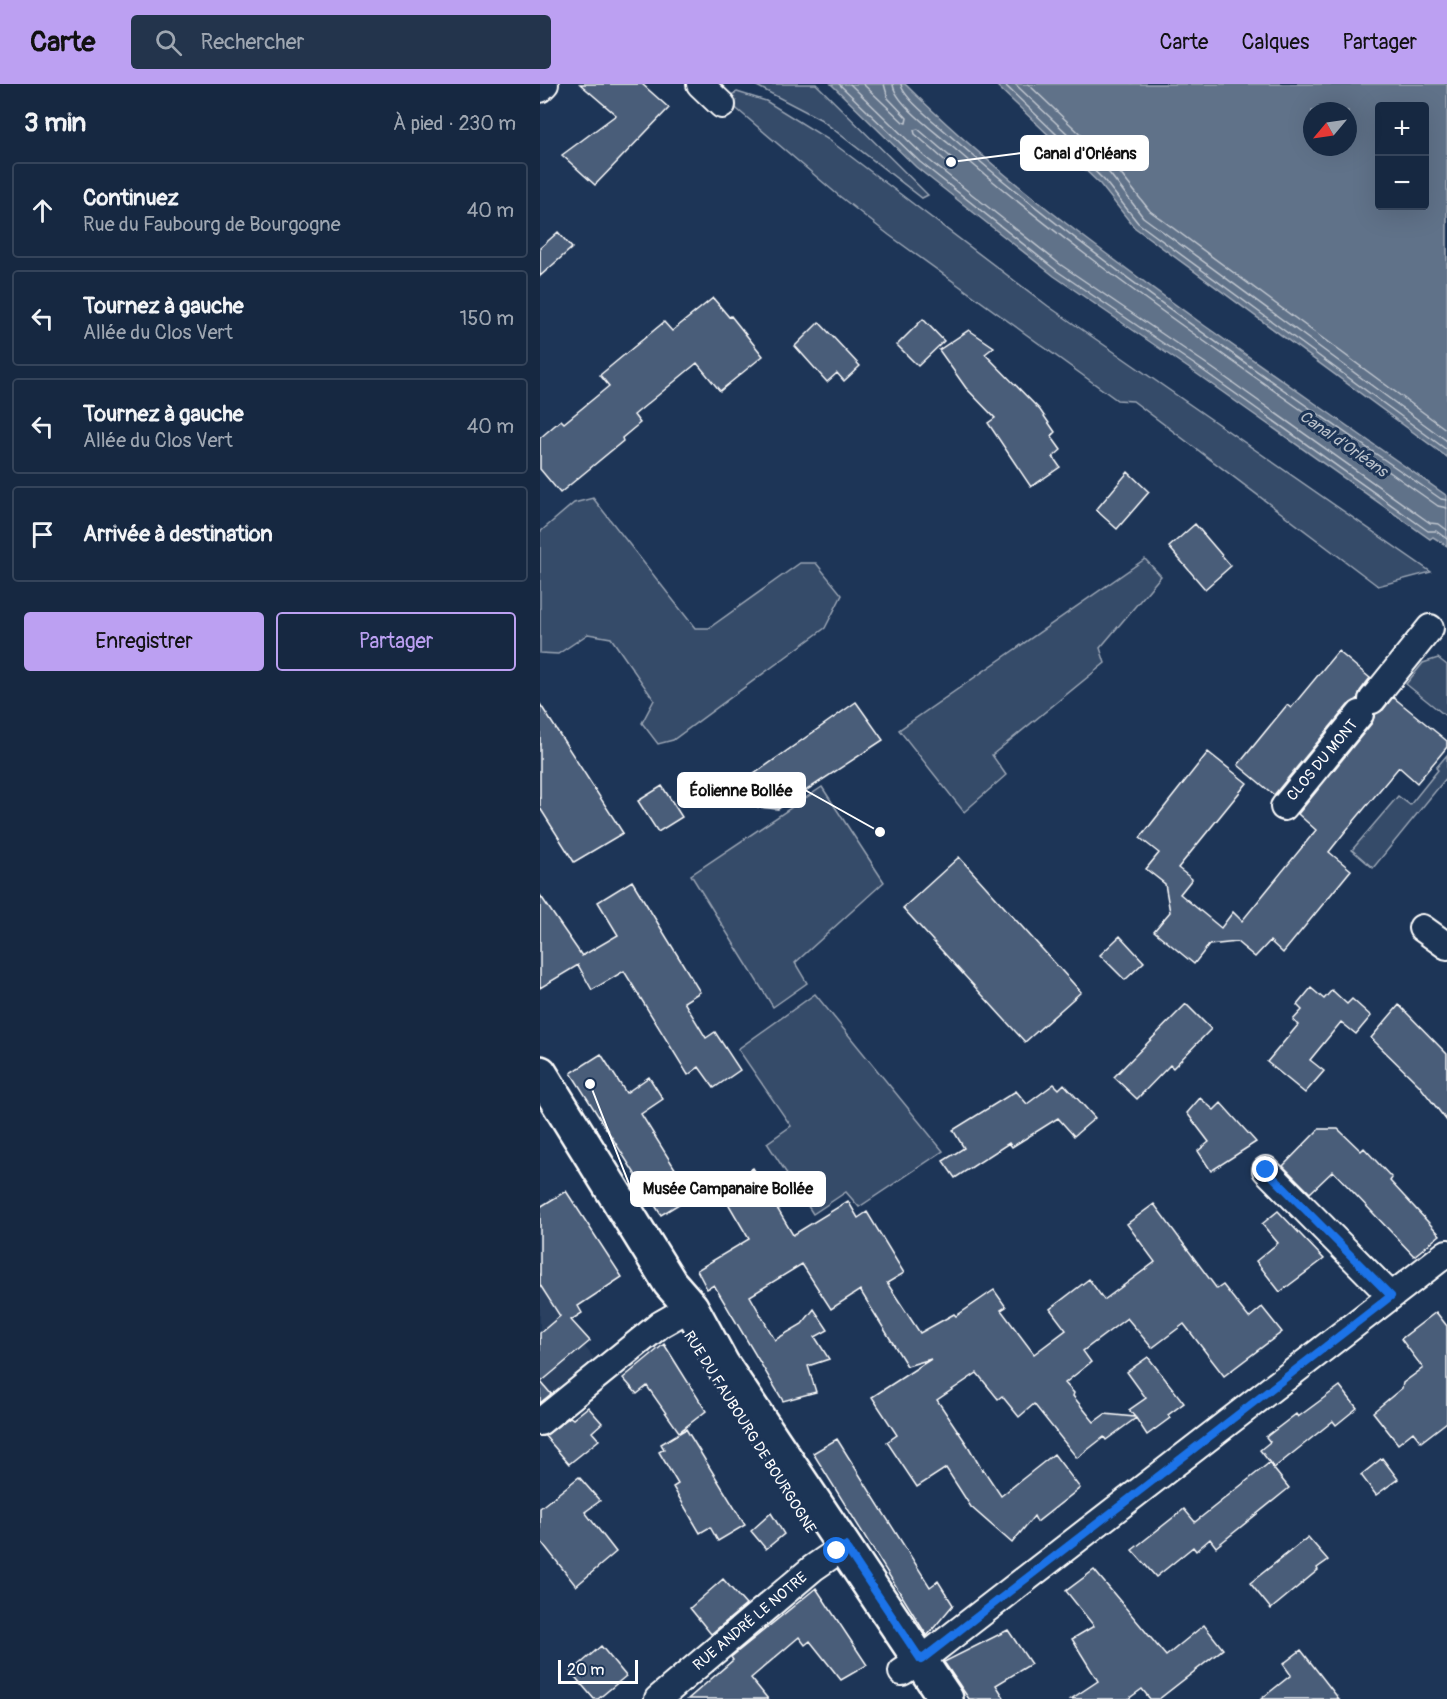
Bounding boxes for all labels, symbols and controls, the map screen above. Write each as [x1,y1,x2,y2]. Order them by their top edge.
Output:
search box [131,15,551,69]
text: Carte [30,25,95,60]
icon: search [152,26,185,59]
text: Rechercher [200,28,304,56]
text: Carte [1159,29,1208,56]
text: Calques [1241,29,1309,56]
text: Partager [1342,29,1417,56]
north arrow [1303,102,1357,156]
map controls [1375,102,1429,210]
button: + [1375,102,1429,156]
text: 3 min [24,107,86,139]
text: À pied · 230 m [393,111,516,136]
callout: Canal d'Orléans [1021,136,1148,170]
text: Canal d'Orléans [1034,144,1137,164]
button: − [1375,156,1429,210]
text: Continuez [83,184,179,212]
icon: ahead [26,194,59,227]
text: 40 m [467,198,514,223]
text: Rue du Faubourg de Bourgogne [83,212,341,237]
text: Tournez à gauche [83,292,244,320]
icon: left [26,302,59,335]
text: 150 m [460,306,514,331]
text: Allée du Clos Vert [83,320,233,345]
text: Tournez à gauche [83,400,244,428]
water label: Canal d'Orléans [1296,406,1393,483]
icon: left [26,410,59,443]
text: 40 m [467,414,514,439]
text: Allée du Clos Vert [83,428,233,453]
icon: arrive [26,518,59,551]
text: Arrivée à destination [83,520,273,548]
button: Enregistrer [24,612,264,671]
button: Partager [276,612,516,671]
street label: CLOS DU MONT [1283,716,1362,805]
callout: Éolienne Bollée [678,773,805,807]
text: Éolienne Bollée [690,780,794,801]
route end [1252,1156,1278,1182]
callout: Musée Campanaire Bollée [631,1172,825,1206]
text: Musée Campanaire Bollée [643,1179,814,1199]
street label: RUE DU FAUBOURG DE BOURGOGNE [679,1327,820,1537]
route start [823,1537,849,1563]
street label: RUE ANDRÉ LE NOTRE [689,1568,811,1675]
scale bar [558,1657,638,1684]
text: 20 m [567,1660,605,1680]

